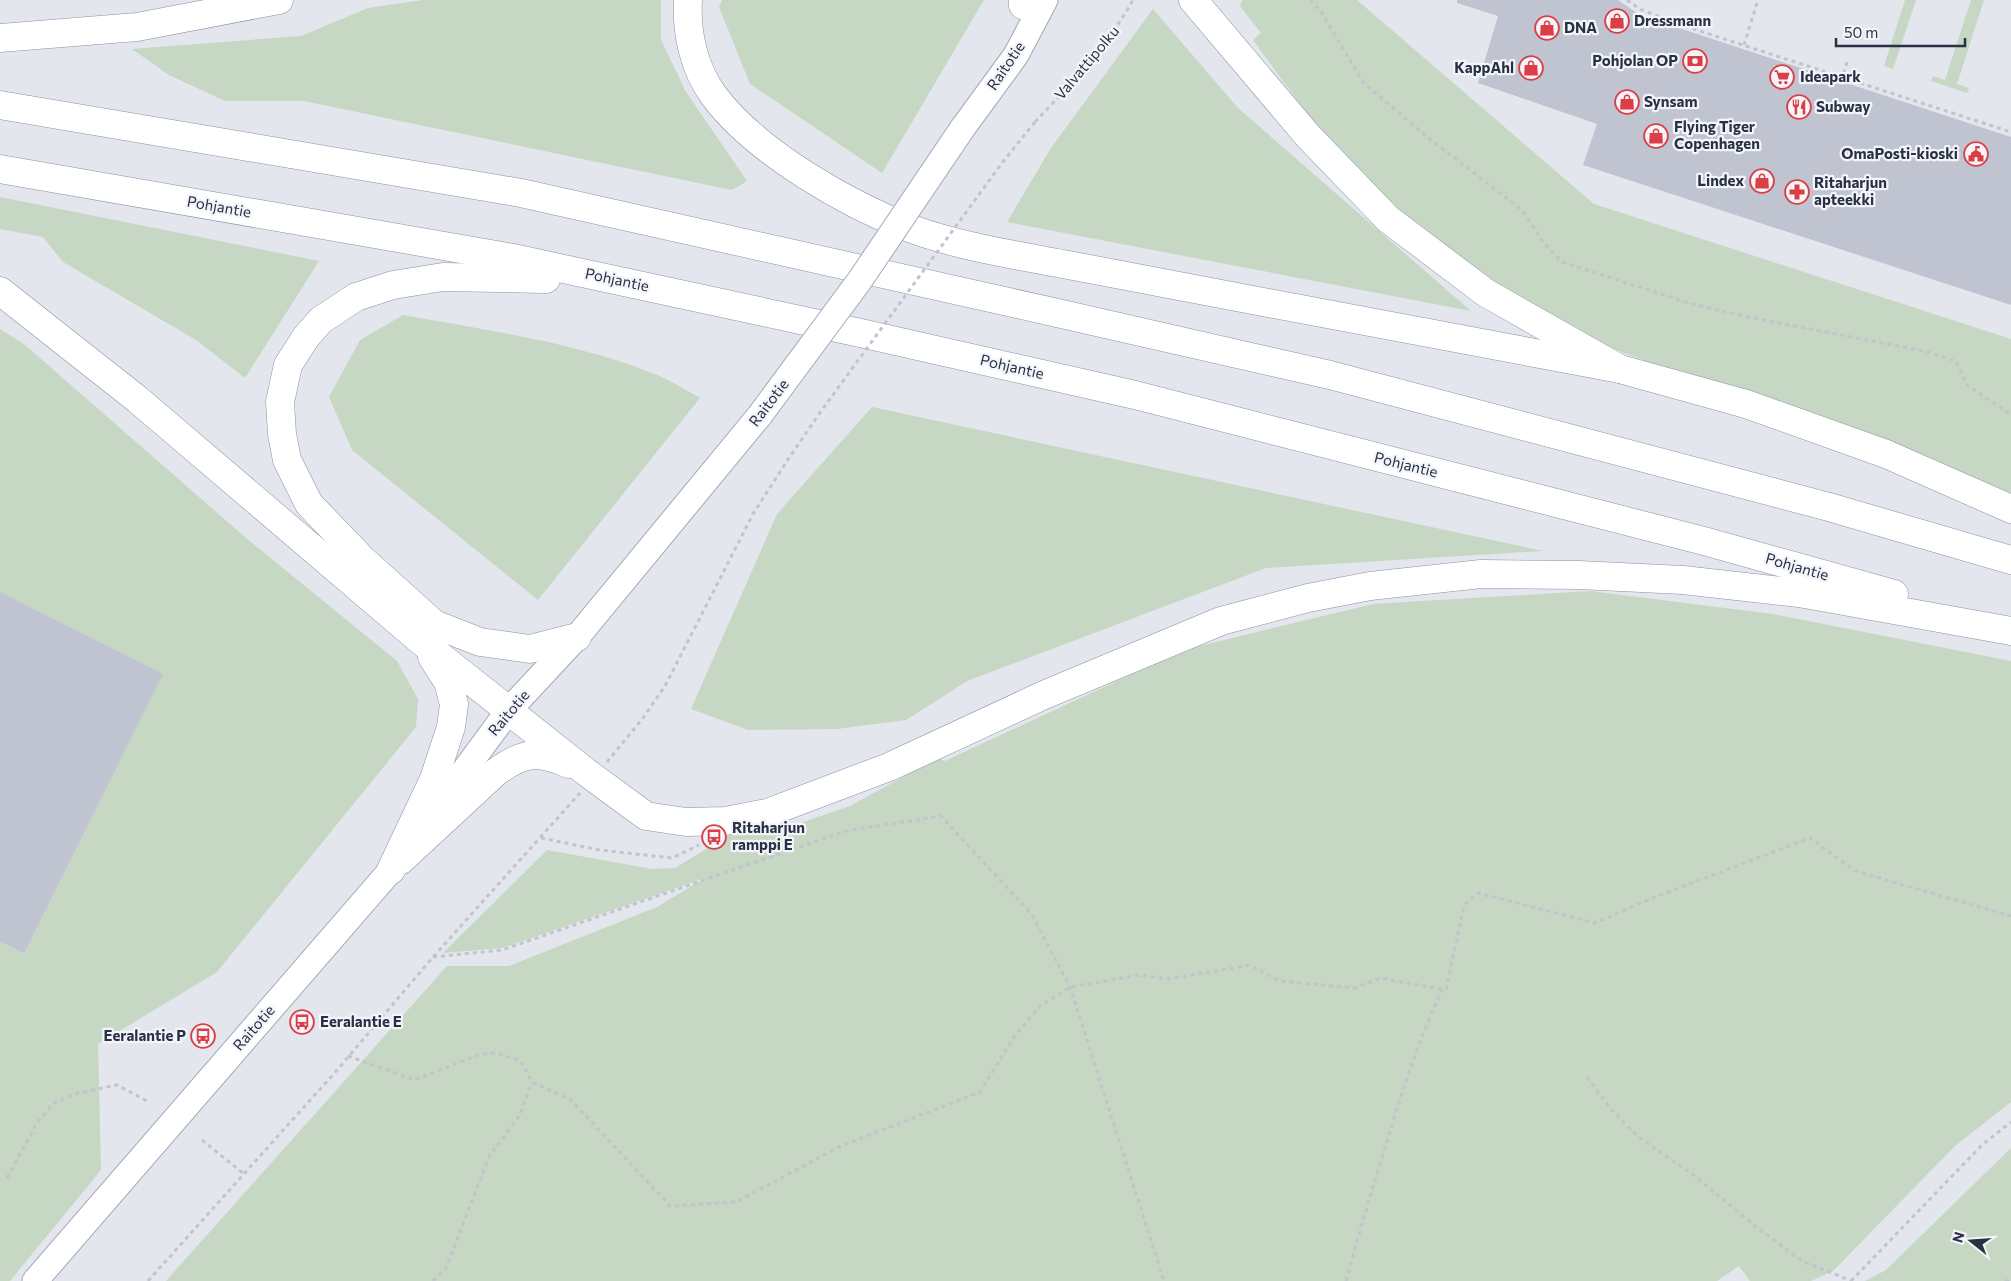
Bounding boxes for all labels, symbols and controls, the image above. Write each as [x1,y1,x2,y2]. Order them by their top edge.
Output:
shop icon: Dressmann [1604,8,1630,34]
place label: Dressmann [1634,11,1711,29]
shop icon: DNA [1534,15,1560,41]
scale bar [1836,15,1965,47]
place label: DNA [1564,18,1597,36]
street label: Valvattipolku [1050,22,1122,103]
text: 50 m [1844,23,1878,41]
street label: Raitotie [982,38,1028,93]
bank icon: Pohjolan OP [1682,48,1708,74]
place label: Pohjolan OP [1592,51,1678,69]
shop icon: KappAhl [1518,55,1544,81]
place label: KappAhl [1454,58,1514,76]
supermarket icon: Ideapark [1769,64,1795,90]
place label: Ideapark [1800,67,1861,85]
shop icon: Synsam [1614,89,1640,115]
place label: Synsam [1644,92,1698,110]
restaurant icon: Subway [1786,94,1812,120]
place label: Subway [1816,97,1871,115]
place label: Flying Tiger Copenhagen [1674,117,1760,152]
shop icon: Flying Tiger Copenhagen [1643,123,1669,149]
public building icon: OmaPosti-kioski [1963,141,1989,167]
place label: OmaPosti-kioski [1841,144,1958,162]
shop icon: Lindex [1749,168,1775,194]
place label: Lindex [1697,171,1744,189]
place label: Ritaharjun apteekki [1814,173,1887,208]
pharmacy icon: Ritaharjun apteekki [1784,179,1810,205]
street label: Pohjantie [186,192,253,221]
street label: Pohjantie [584,263,651,295]
street label: Pohjantie [979,350,1046,382]
street label: Raitotie [745,375,792,430]
street label: Pohjantie [1373,447,1440,481]
street label: Pohjantie [1764,548,1831,584]
street label: Raitotie [484,686,533,739]
place label: Ritaharjun ramppi E [732,818,805,853]
bus stop icon: Ritaharjun ramppi E [701,824,727,850]
street label: Raitotie [229,1001,278,1054]
bus stop icon: Eeralantie E [289,1009,315,1035]
place label: Eeralantie E [320,1012,402,1030]
bus stop icon: Eeralantie P [190,1023,216,1049]
place label: Eeralantie P [104,1026,186,1044]
north arrow [1946,1216,1996,1266]
text: N [1948,1230,1968,1245]

